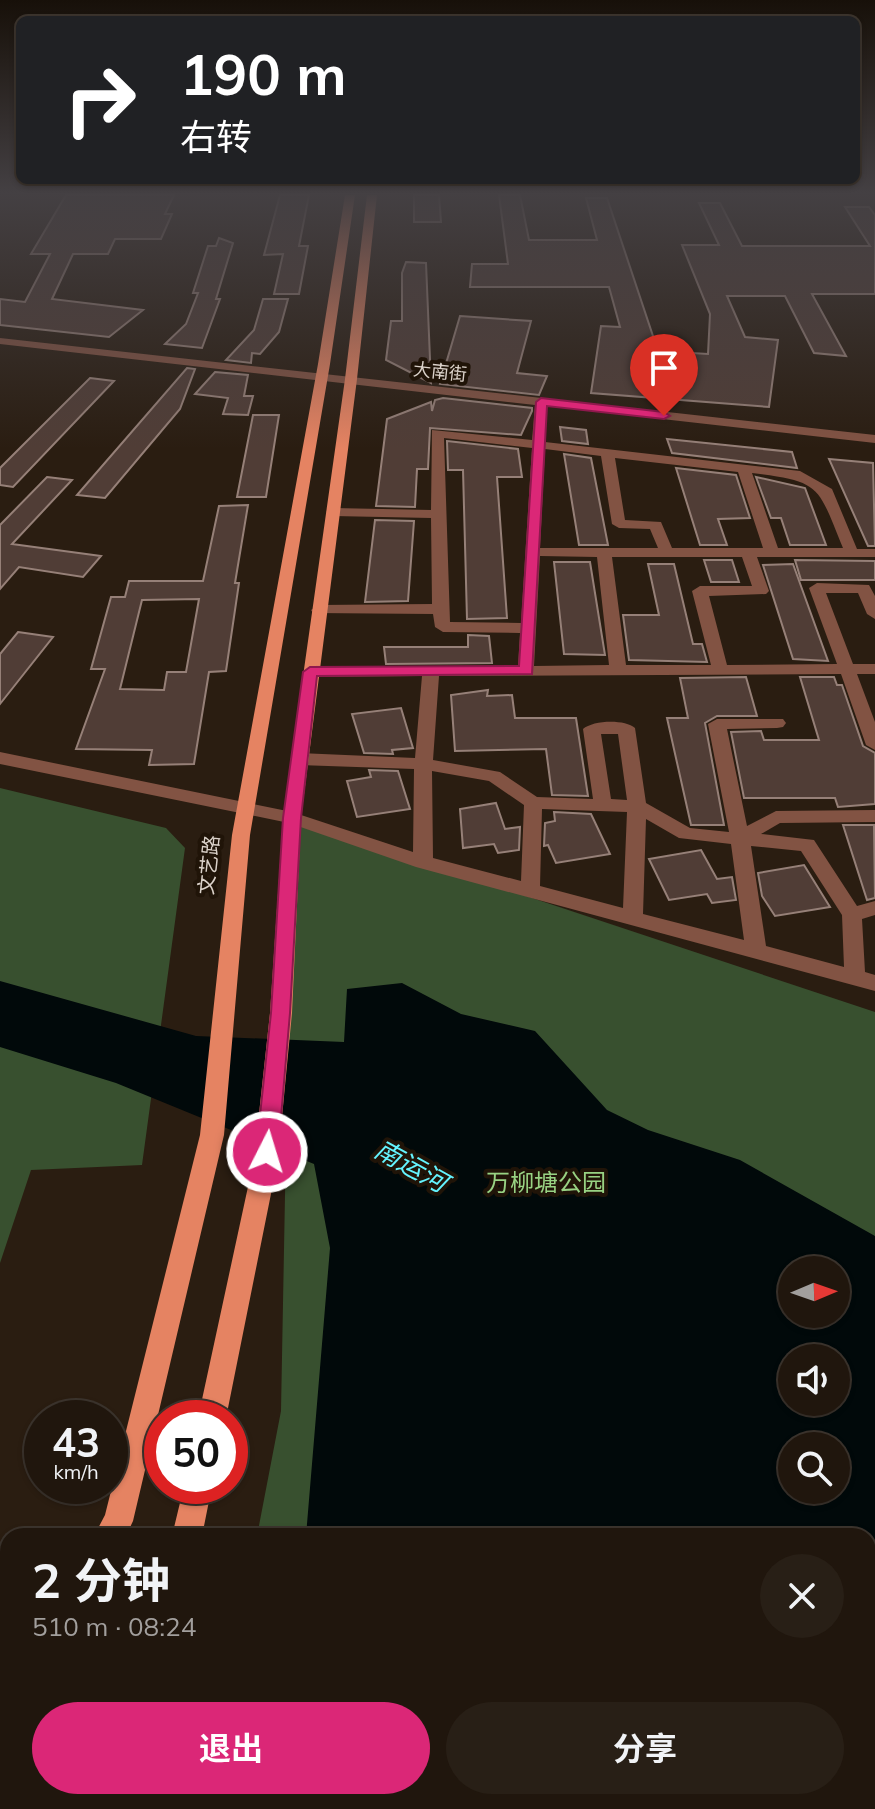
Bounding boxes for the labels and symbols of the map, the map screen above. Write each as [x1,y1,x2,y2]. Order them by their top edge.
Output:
pin [630,334,698,416]
street label: 大南街 [412,357,468,386]
street label: 文艺路 [193,834,224,896]
position arrow [225,1110,309,1194]
water label: 南运河 [369,1132,458,1201]
park label: 万柳塘公园 [486,1167,606,1197]
north arrow [778,1256,850,1328]
speed limit sign: 50 [144,1400,248,1504]

